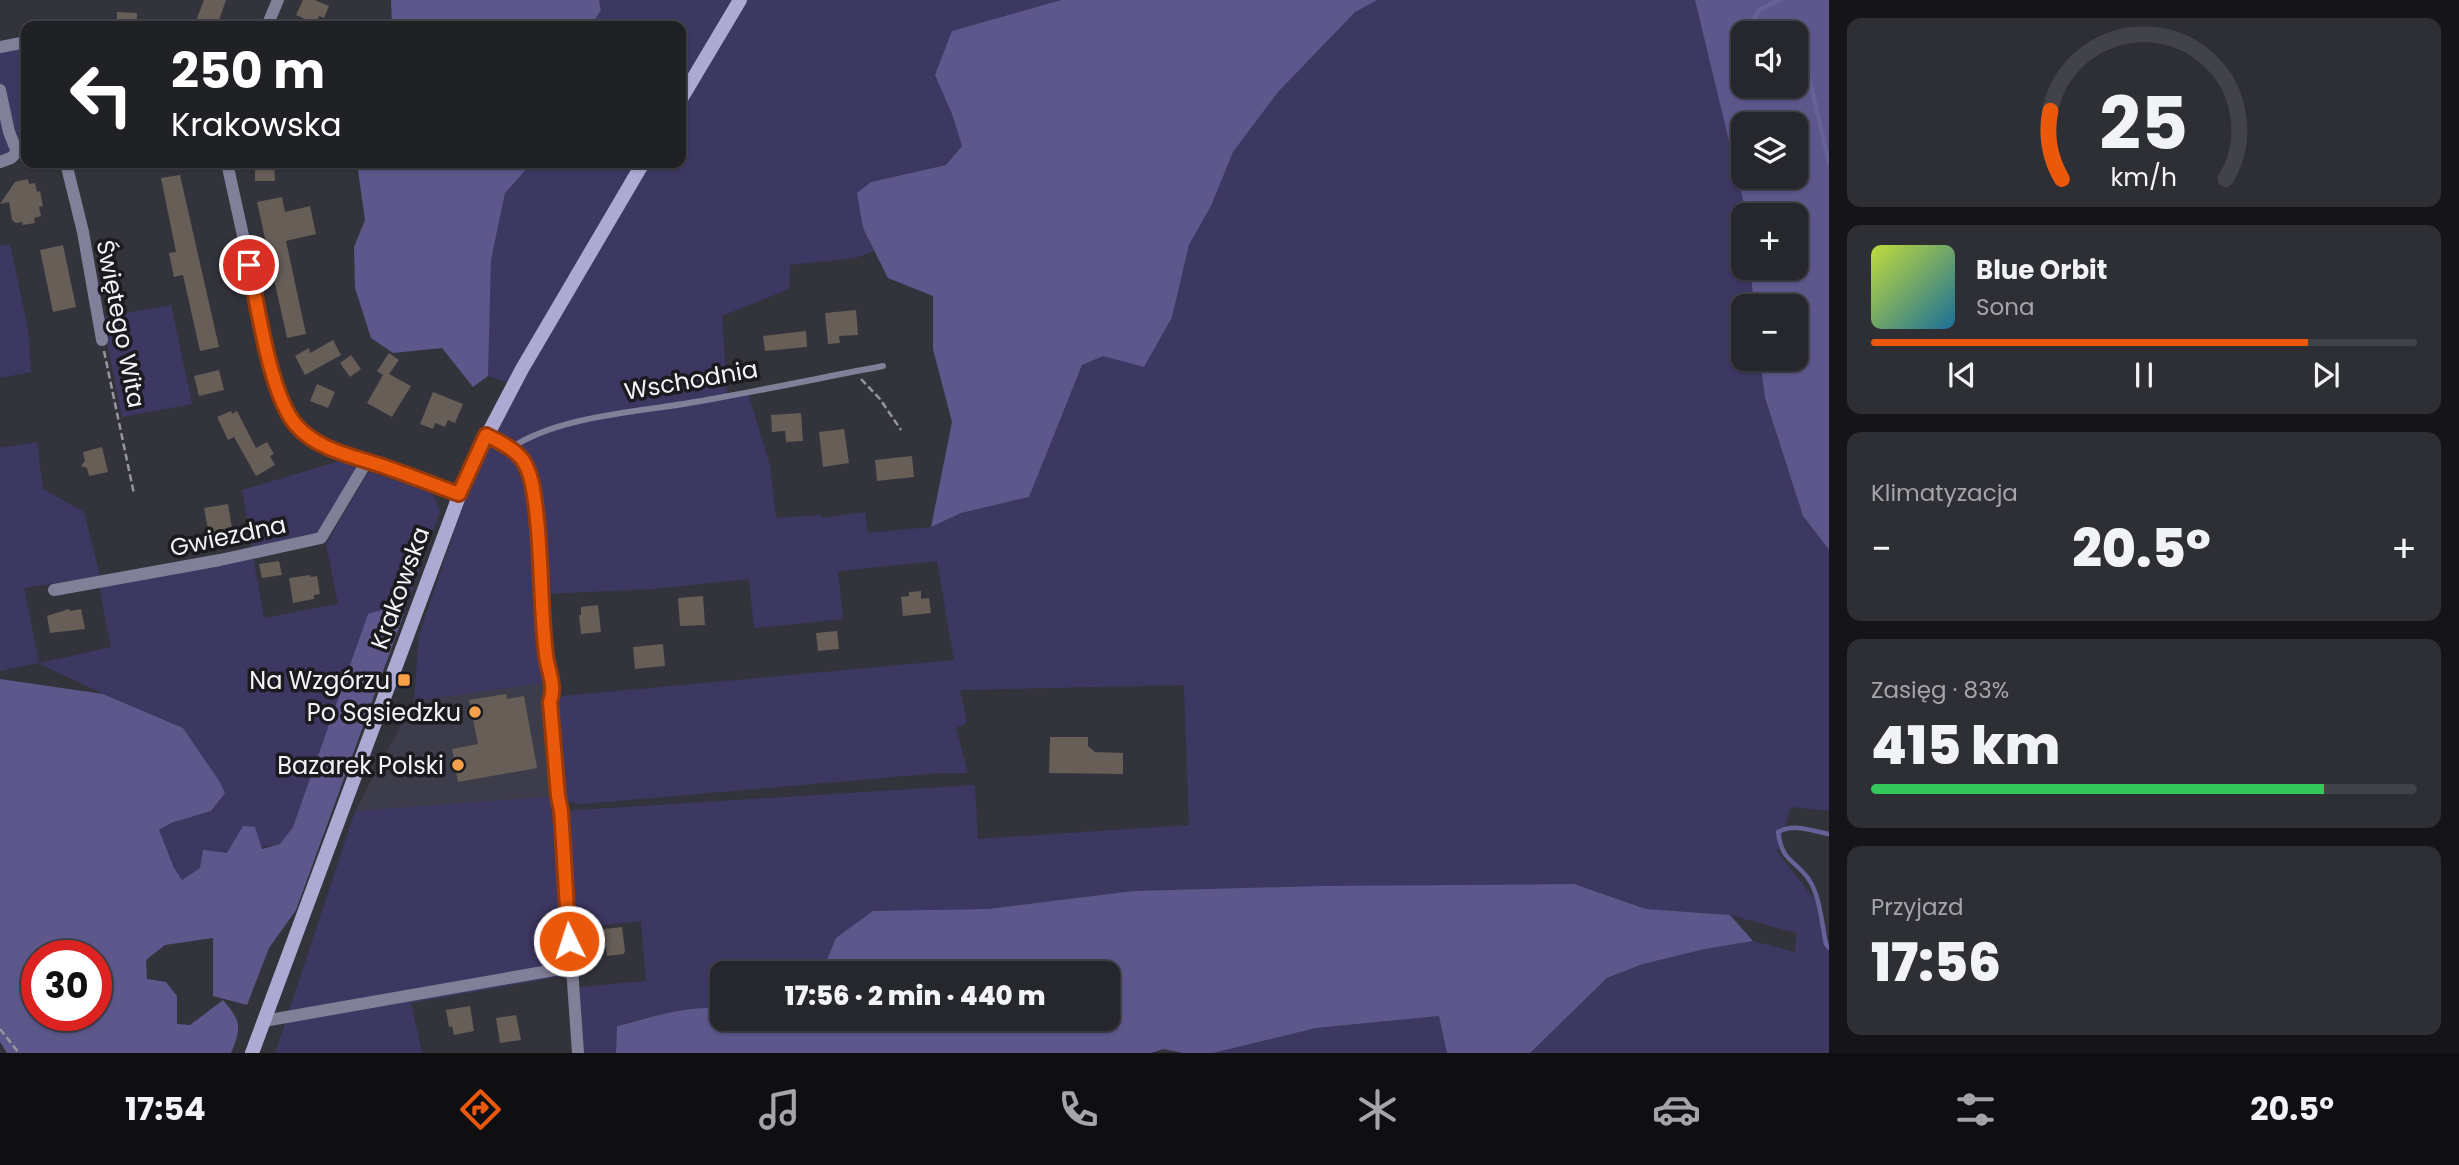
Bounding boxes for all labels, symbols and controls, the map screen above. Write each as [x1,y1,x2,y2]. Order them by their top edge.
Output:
map controls [1731,21,1808,371]
button: sound [1731,21,1808,98]
text: 250 m [171,37,325,105]
icon: left [56,49,147,140]
text: 25 [2100,73,2188,174]
text: Krakowska [171,102,342,147]
button: layers [1731,112,1808,189]
text: km/h [2111,159,2177,194]
button: + [1731,203,1808,280]
pin [219,235,279,295]
street label: Świętego Wita [89,237,153,411]
icon: arrive [230,246,268,284]
text: Blue Orbit [1976,252,2107,288]
text: Sona [1976,291,2035,323]
button: − [1731,294,1808,371]
street label: Wschodnia [622,352,760,408]
icon: previous [1943,356,1981,394]
icon: pause [2125,356,2163,394]
icon: next [2307,356,2345,394]
text: Klimatyzacja [1871,477,2018,509]
street label: Gwiezdna [167,508,289,564]
text: 20.5° [2072,512,2211,585]
street label: Krakowska [363,522,437,654]
text: − [1871,522,1892,575]
text: + [2391,522,2417,575]
place label: Na Wzgórzu [249,664,390,697]
marker: Na Wzgórzu [396,672,412,688]
text: Zasięg · 83% [1871,674,2009,706]
place label: Po Sąsiedzku [307,696,461,729]
marker: Po Sąsiedzku [467,704,483,720]
text: 415 km [1871,709,2060,782]
place label: Bazarek Polski [277,749,444,782]
marker: Bazarek Polski [450,757,466,773]
text: Przyjazd [1871,891,1964,923]
position arrow [532,904,606,978]
text: 17:56 [1871,926,2001,999]
speed limit sign: 30 [21,940,112,1031]
text: 17:56 · 2 min · 440 m [785,978,1045,1014]
icon: directions [456,1085,505,1134]
icon: music [755,1085,804,1134]
icon: phone [1054,1085,1103,1134]
icon: climate [1353,1085,1402,1134]
icon: car [1652,1085,1701,1134]
icon: filters [1951,1085,2000,1134]
text: 17:54 [125,1086,206,1131]
text: 20.5° [2250,1086,2334,1131]

